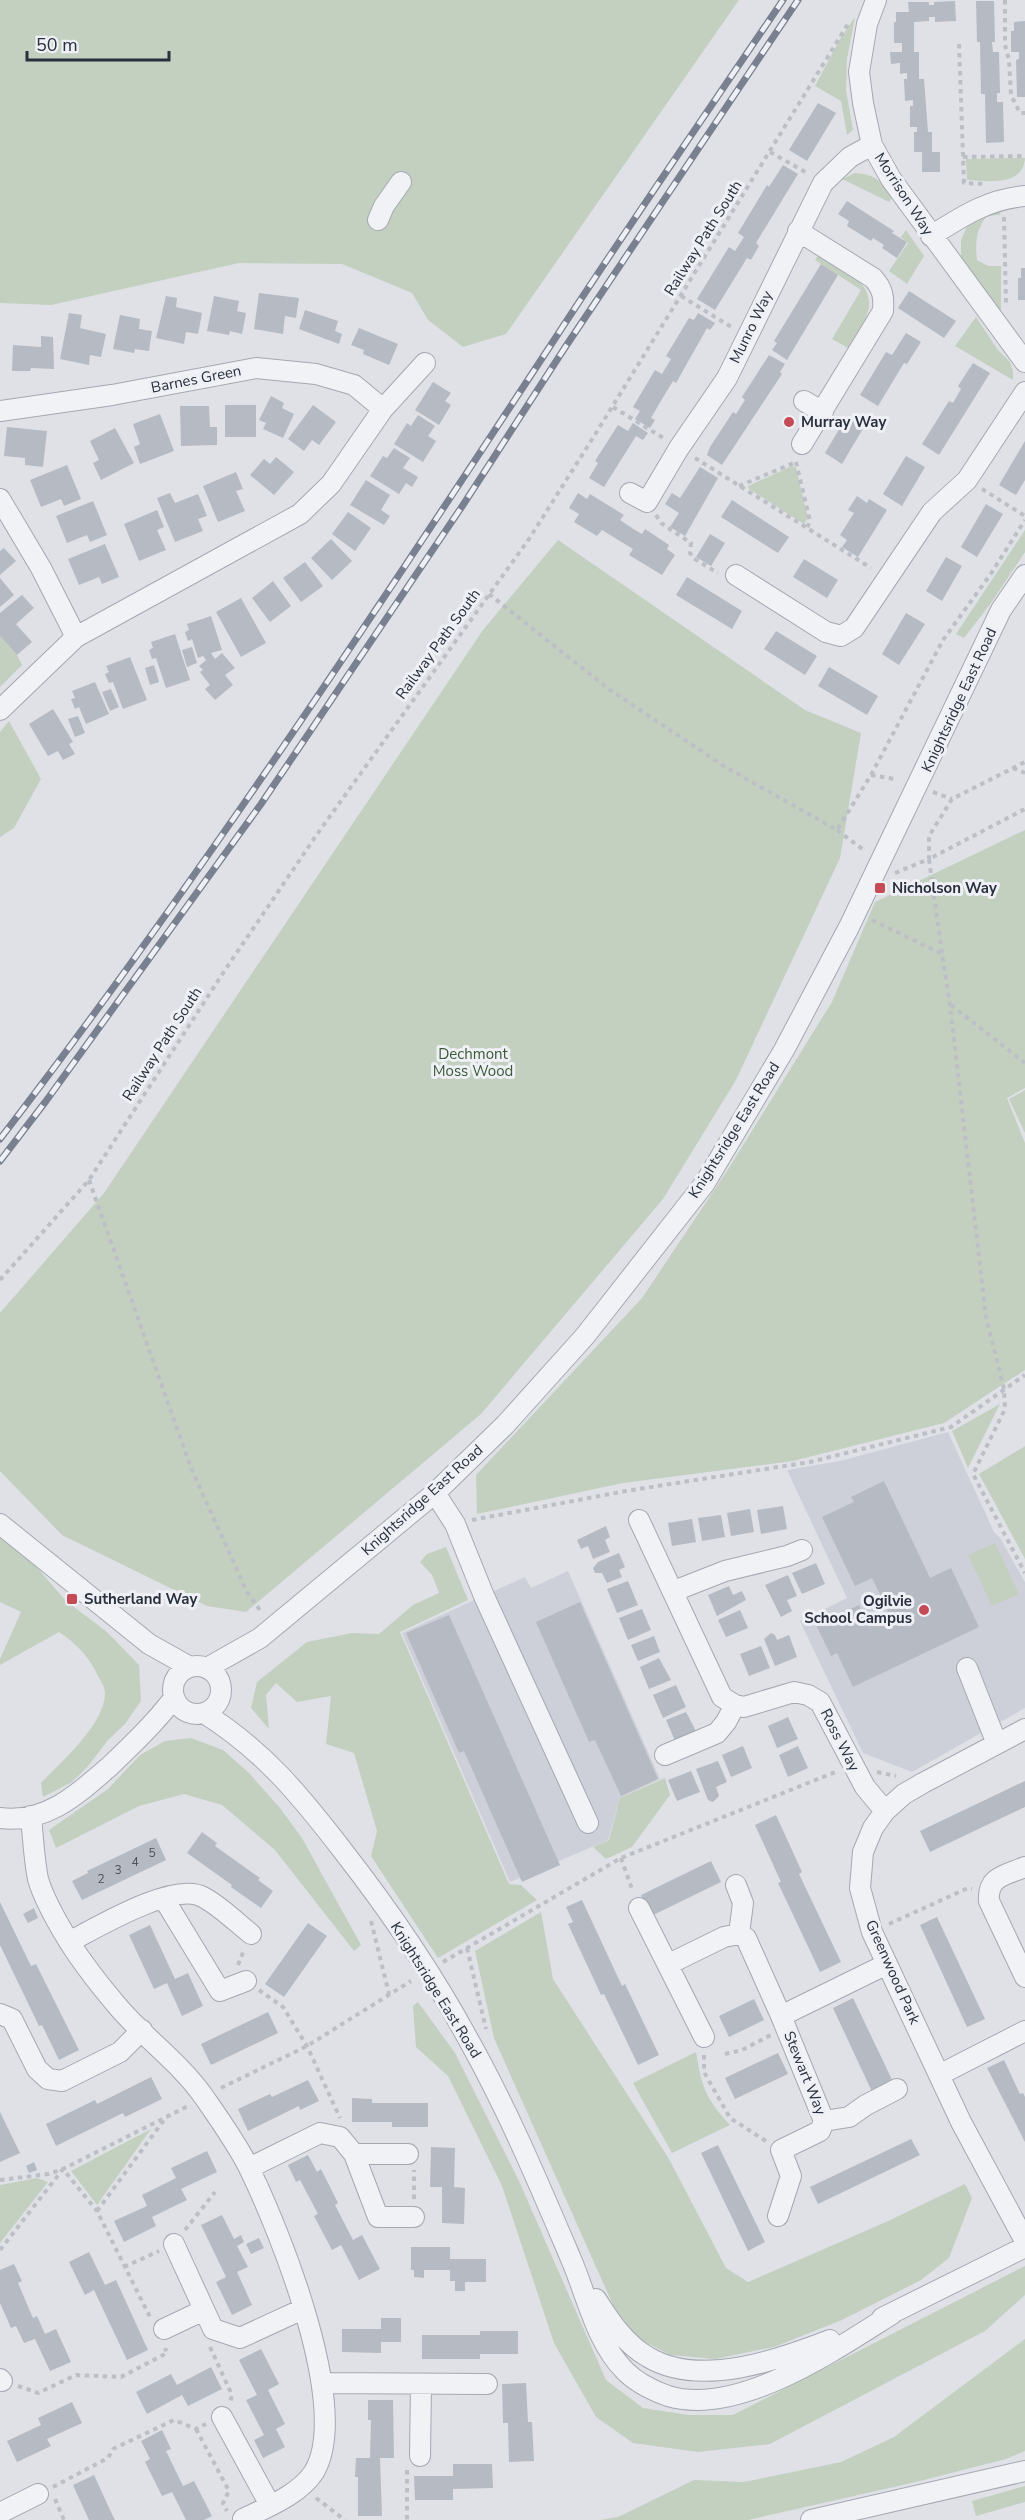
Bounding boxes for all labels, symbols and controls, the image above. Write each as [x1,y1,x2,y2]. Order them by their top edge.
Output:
scale bar [27,24,170,62]
text: 50 m [36,33,78,57]
street label: Morrison Way [870,149,938,239]
street label: Railway Path South [660,177,746,299]
street label: Munro Way [725,287,777,367]
street label: Barnes Green [149,360,243,398]
place label: Murray Way [801,412,886,432]
marker: Murray Way [782,415,796,429]
street label: Railway Path South [391,585,485,703]
street label: Knightsridge East Road [917,625,1001,775]
place label: Nicholson Way [892,878,997,898]
marker: Nicholson Way [873,881,887,895]
street label: Railway Path South [118,983,206,1105]
park label: Dechmont Moss Wood [433,1044,513,1081]
street label: Knightsridge East Road [684,1058,784,1202]
street label: Knightsridge East Road [357,1440,487,1560]
place label: Sutherland Way [84,1589,197,1609]
place label: Ogilvie School Campus [804,1591,912,1628]
marker: Sutherland Way [65,1592,79,1606]
marker: Ogilvie School Campus [917,1603,931,1617]
street label: Ross Way [816,1705,864,1775]
house number: 5 [148,1845,156,1861]
house number: 4 [131,1854,139,1870]
house number: 3 [114,1862,122,1878]
house number: 2 [97,1871,105,1887]
street label: Greenwood Park [861,1917,925,2028]
street label: Knightsridge East Road [386,1918,486,2062]
street label: Stewart Way [779,2028,831,2118]

